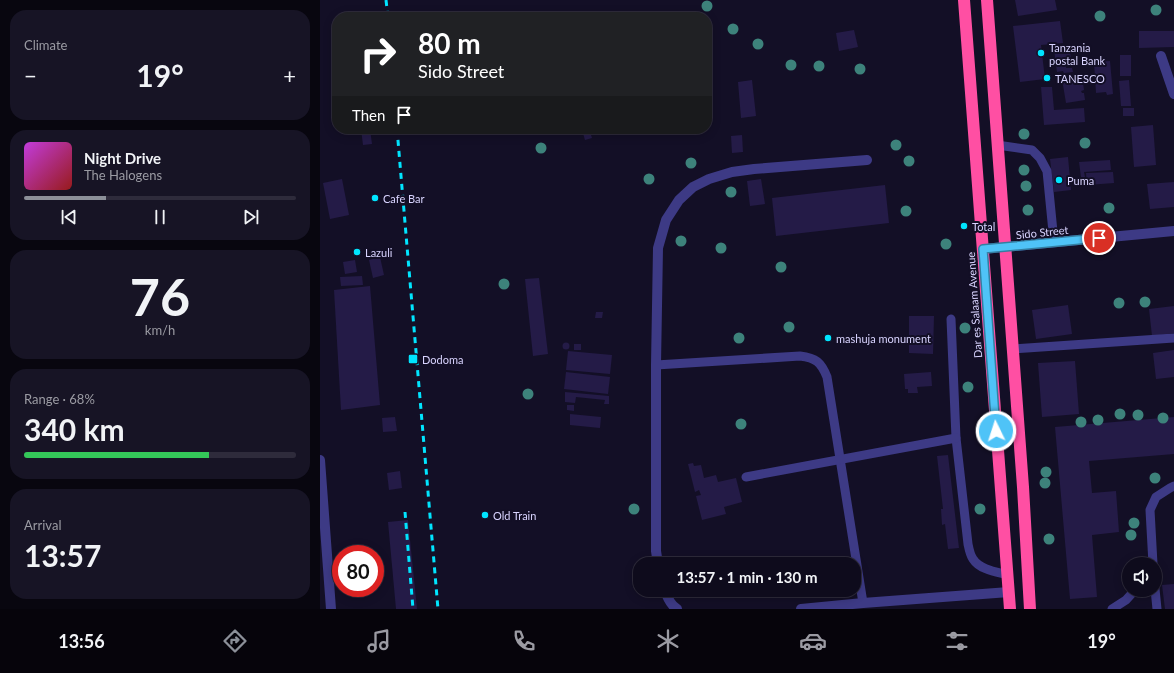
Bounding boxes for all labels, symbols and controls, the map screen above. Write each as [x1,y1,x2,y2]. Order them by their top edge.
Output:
text: 80 m [418,26,481,60]
icon: right [352,28,404,80]
text: Climate [24,37,67,53]
place label: Tanzania postal Bank [1049,41,1106,67]
marker: Tanzania postal Bank [1036,48,1046,58]
text: 19° [136,57,184,93]
text: Sido Street [418,60,504,82]
text: − [24,62,37,89]
text: + [283,62,296,89]
place label: TANESCO [1055,72,1105,85]
marker: TANESCO [1042,73,1052,83]
icon: arrive [393,104,415,126]
text: Then [352,106,385,124]
text: Night Drive [84,149,161,167]
text: The Halogens [84,167,162,183]
place label: Puma [1067,174,1094,187]
marker: Puma [1054,175,1064,185]
place label: Cafe Bar [383,192,425,205]
marker: Cafe Bar [370,193,380,203]
icon: previous [58,206,80,228]
icon: pause [149,206,171,228]
icon: next [240,206,262,228]
place label: Total [972,220,995,233]
marker: Total [959,221,969,231]
pin [1082,221,1116,255]
street label: Sido Street [1015,223,1069,241]
icon: arrive [1088,227,1110,249]
place label: Lazuli [365,246,393,259]
marker: Lazuli [352,247,362,257]
street label: Dar es Salaam Avenue [964,251,984,359]
text: 76 [130,265,190,327]
text: km/h [145,322,175,338]
place label: mashuja monument [836,332,931,345]
marker: mashuja monument [823,333,833,343]
marker: Dodoma [407,353,419,365]
place label: Dodoma [422,353,463,366]
text: Range · 68% [24,391,95,407]
position arrow [975,410,1017,452]
text: 340 km [24,411,125,447]
place label: Old Train [493,509,536,522]
marker: Old Train [480,510,490,520]
text: Arrival [24,517,61,533]
text: 13:57 [24,537,101,573]
speed limit sign: 80 [332,545,384,597]
map controls [1122,557,1162,597]
button: sound [1122,557,1162,597]
text: 13:57 · 1 min · 130 m [677,568,817,586]
icon: directions [221,627,249,655]
icon: music [365,627,393,655]
icon: phone [510,627,538,655]
icon: climate [654,627,682,655]
icon: car [799,627,827,655]
icon: filters [943,627,971,655]
text: 13:56 [58,630,105,652]
text: 19° [1087,630,1116,652]

